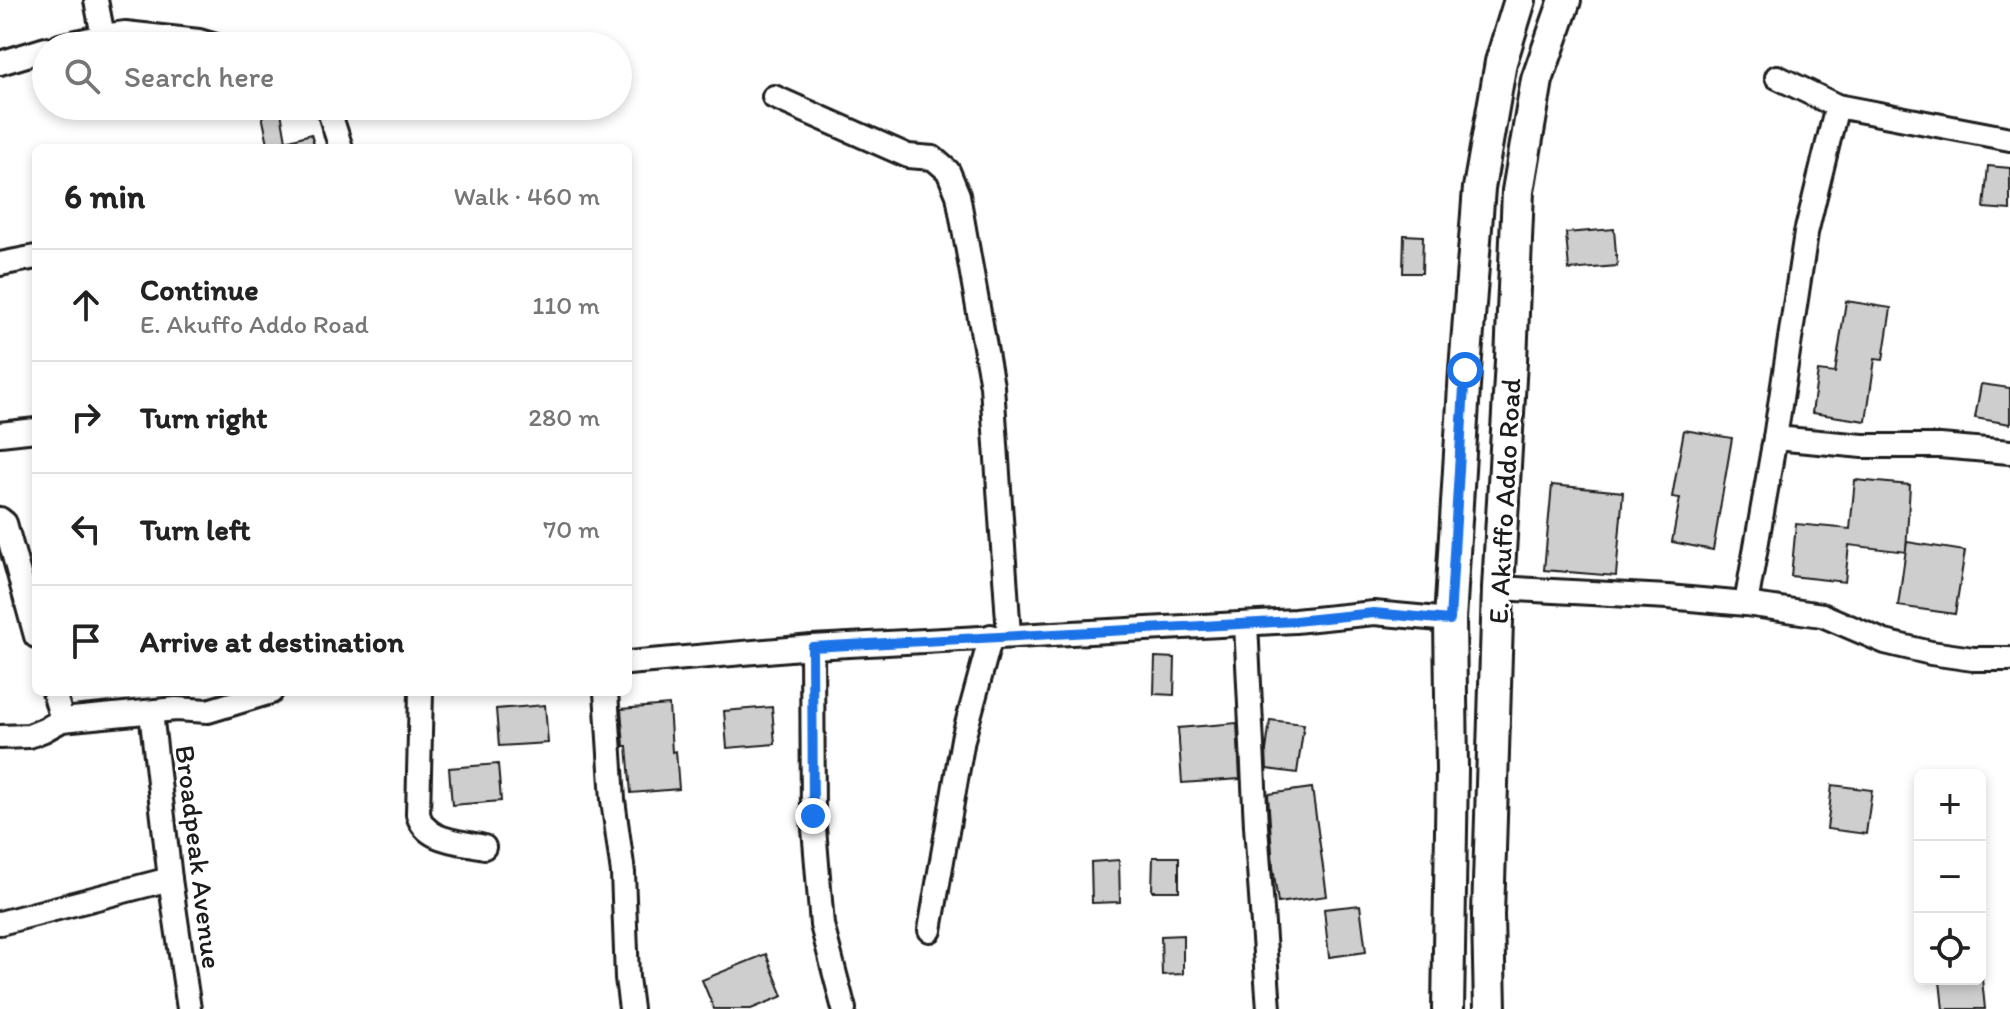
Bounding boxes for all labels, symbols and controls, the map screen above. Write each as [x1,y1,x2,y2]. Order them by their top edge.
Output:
search box [32,32,632,120]
icon: search [60,54,104,98]
text: Search here [124,58,274,95]
text: 6 min [64,176,145,217]
text: Walk · 460 m [453,180,600,212]
text: Continue [140,271,259,308]
icon: ahead [64,283,108,327]
text: 110 m [532,289,600,321]
text: E. Akuffo Addo Road [140,308,369,340]
route start [1447,352,1483,388]
street label: E. Akuffo Addo Road [1481,377,1527,625]
icon: right [64,395,108,439]
text: Turn right [140,399,268,436]
text: 280 m [528,401,600,433]
icon: left [64,507,108,551]
text: Turn left [140,511,251,548]
text: 70 m [543,513,600,545]
icon: arrive [64,619,108,663]
text: Arrive at destination [140,623,404,660]
street label: Broadpeak Avenue [168,743,230,971]
map controls [1914,769,1986,985]
button: + [1914,769,1986,841]
route end [795,798,831,834]
button: − [1914,841,1986,913]
button: locate [1914,913,1986,985]

